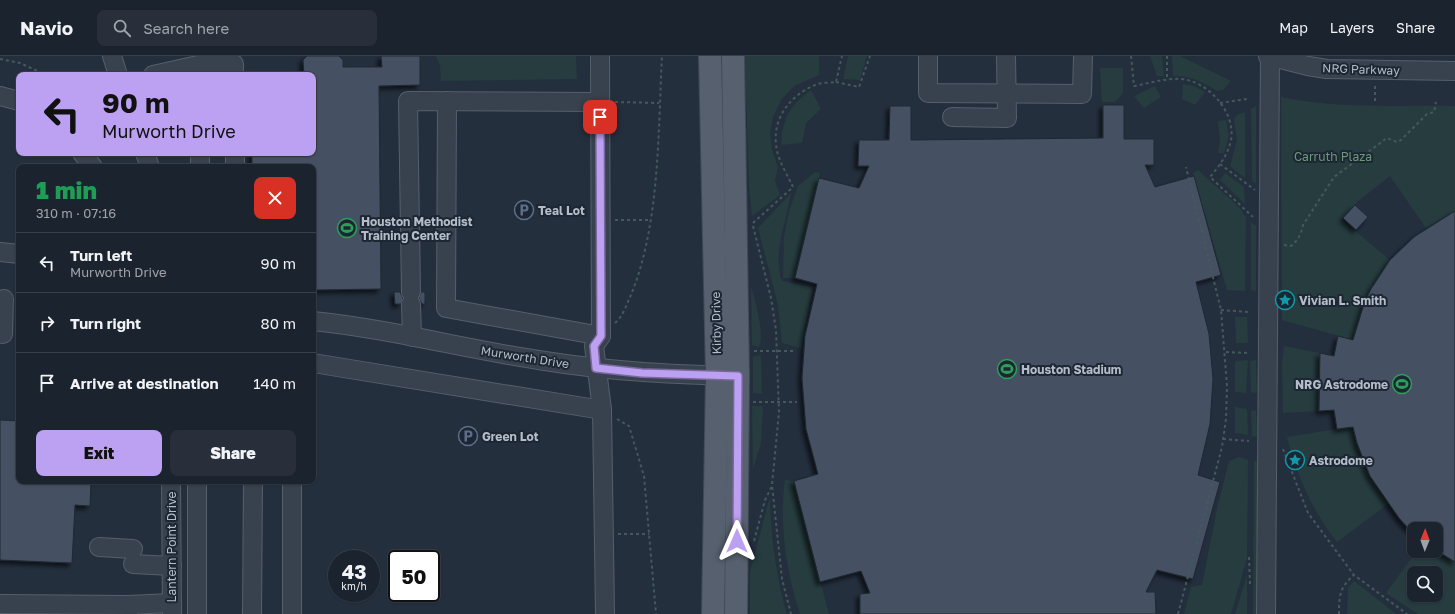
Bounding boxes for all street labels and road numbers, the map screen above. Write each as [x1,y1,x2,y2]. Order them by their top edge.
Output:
street label: NRG Parkway [1322,60,1400,78]
street label: Kirby Drive [708,291,724,355]
street label: Murworth Drive [480,343,570,371]
street label: Lantern Point Drive [164,492,179,602]

